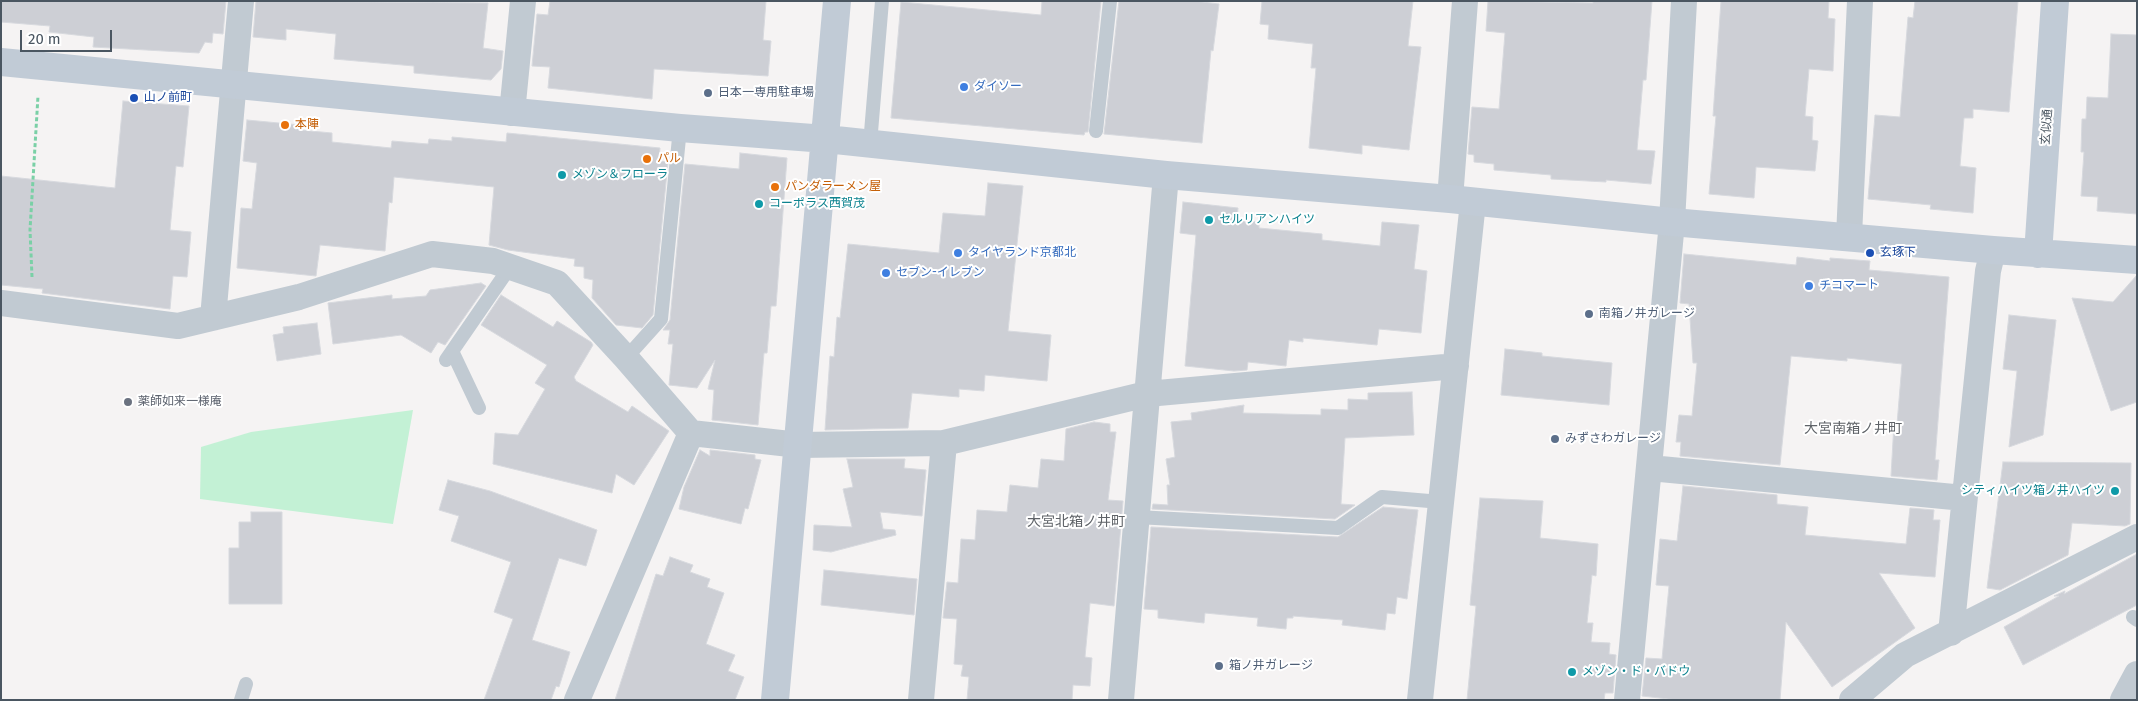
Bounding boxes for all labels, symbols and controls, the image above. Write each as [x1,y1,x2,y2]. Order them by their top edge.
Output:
scale bar [22,20,115,52]
text: 20 m [28,30,61,48]
place label: ダイソー [974,80,1022,94]
marker: ダイソー [958,81,970,93]
place label: 日本一専用駐車場 [718,86,814,100]
marker: 日本一専用駐車場 [702,87,714,99]
place label: 山ノ前町 [144,91,192,105]
marker: 山ノ前町 [128,92,140,104]
street label: 玄似通 [2039,109,2055,145]
place label: 本陣 [295,118,319,132]
marker: 本陣 [279,119,291,131]
place label: パル [657,152,681,166]
marker: パル [641,153,653,165]
place label: メゾン＆フローラ [572,168,668,182]
marker: メゾン＆フローラ [556,169,568,181]
place label: パンダラーメン屋 [785,180,881,194]
marker: パンダラーメン屋 [769,181,781,193]
place label: コーポラス西賀茂 [769,197,865,211]
marker: コーポラス西賀茂 [753,198,765,210]
place label: セルリアンハイツ [1219,213,1315,227]
marker: セルリアンハイツ [1203,214,1215,226]
place label: タイヤランド京都北 [968,246,1076,260]
place label: 玄琢下 [1880,246,1916,260]
marker: タイヤランド京都北 [952,247,964,259]
marker: 玄琢下 [1864,247,1876,259]
place label: セブン-イレブン [896,266,985,280]
marker: セブン-イレブン [880,267,892,279]
place label: チコマート [1819,279,1879,293]
marker: チコマート [1803,280,1815,292]
place label: 南箱ノ井ガレージ [1599,307,1695,321]
marker: 南箱ノ井ガレージ [1583,308,1595,320]
place label: 薬師如来一様庵 [138,395,222,409]
marker: 薬師如来一様庵 [122,396,134,408]
district label: 大宮南箱ノ井町 [1804,421,1902,437]
place label: みずさわガレージ [1565,432,1661,446]
marker: みずさわガレージ [1549,433,1561,445]
place label: シティハイツ箱ノ井ハイツ [1961,484,2105,498]
marker: シティハイツ箱ノ井ハイツ [2109,485,2121,497]
district label: 大宮北箱ノ井町 [1027,514,1125,530]
place label: 箱ノ井ガレージ [1229,659,1313,673]
marker: 箱ノ井ガレージ [1213,660,1225,672]
place label: メゾン・ド・バドウ [1582,665,1690,679]
marker: メゾン・ド・バドウ [1566,666,1578,678]

